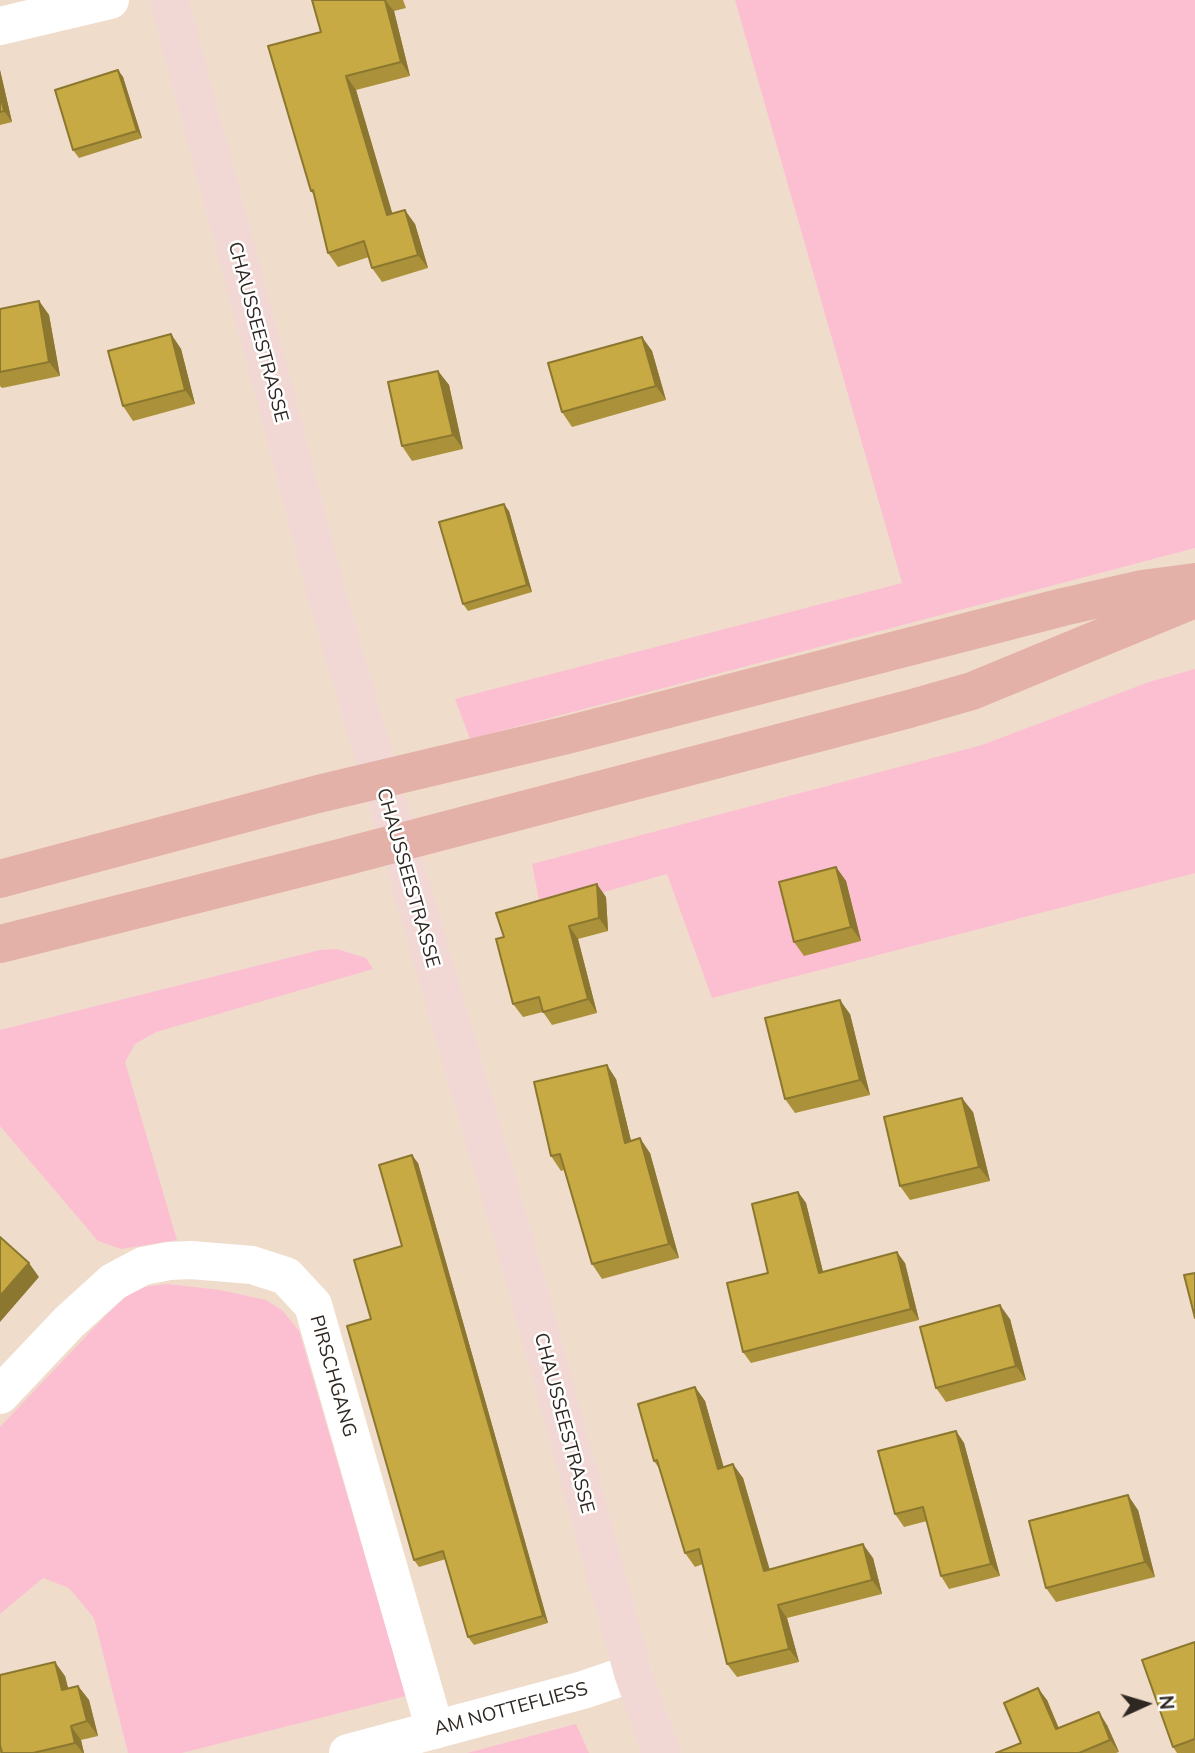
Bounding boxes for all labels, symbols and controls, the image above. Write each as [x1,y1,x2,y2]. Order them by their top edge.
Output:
street label: CHAUSSEESTRASSE [223,239,293,425]
street label: CHAUSSEESTRASSE [371,786,445,970]
street label: PIRSCHGANG [305,1312,361,1440]
street label: CHAUSSEESTRASSE [529,1330,599,1516]
north arrow [1111,1669,1181,1739]
street label: AM NOTTEFLIESS [432,1678,590,1740]
text: N [1154,1695,1179,1711]

